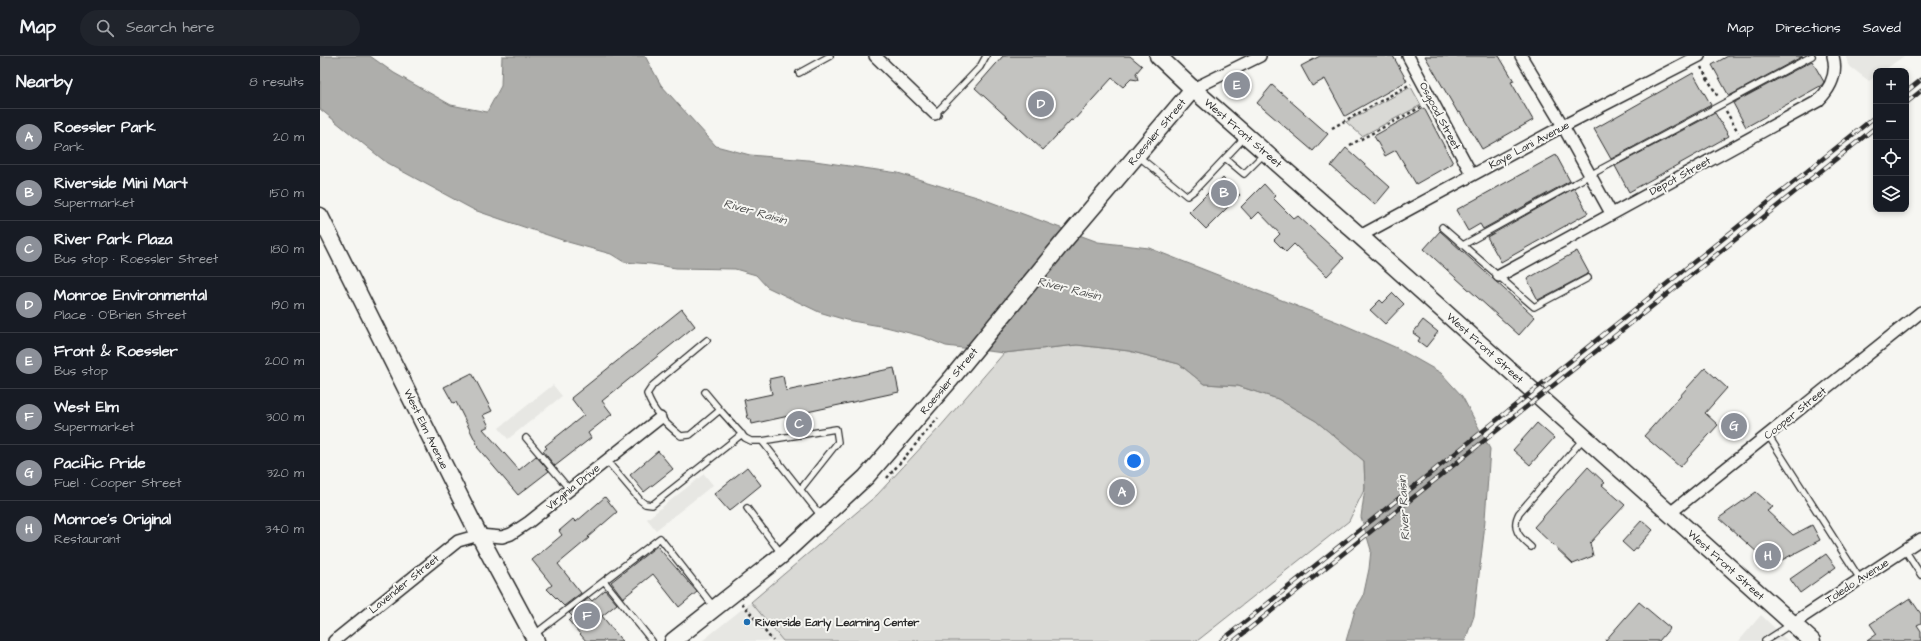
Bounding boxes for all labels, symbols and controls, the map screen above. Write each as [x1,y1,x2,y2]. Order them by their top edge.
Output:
search box [80,10,360,46]
text: Map [20,14,56,41]
icon: search [94,17,116,39]
text: Search here [126,17,215,38]
text: Map [1727,18,1754,38]
text: Directions [1776,18,1841,38]
text: Saved [1863,18,1901,38]
map controls [1873,68,1909,212]
button: + [1873,68,1909,104]
text: Nearby [16,70,73,94]
pin: E [1224,70,1250,100]
text: 8 results [249,73,304,91]
street label: Osgood Street [1415,79,1464,154]
pin: D [1028,89,1054,119]
street label: Roessler Street [1125,95,1190,169]
street label: West Front Street [1201,95,1286,171]
button: − [1873,104,1909,140]
text: Roessler Park [54,117,156,138]
street label: Kaye Lani Avenue [1486,117,1572,173]
text: A [25,128,33,146]
text: 20 m [273,128,304,146]
text: Park [54,138,84,156]
button: locate [1873,140,1909,176]
street label: Depot Street [1647,153,1714,199]
text: Riverside Mini Mart [54,173,188,194]
button: layers [1873,176,1909,212]
pin: B [1211,178,1237,208]
text: B [24,184,34,202]
text: 150 m [270,184,304,202]
text: Supermarket [54,194,135,212]
water label: River Raisin [721,195,789,229]
text: River Park Plaza [54,229,172,250]
text: C [24,240,34,258]
text: 180 m [270,240,304,258]
text: Bus stop · Roessler Street [54,250,218,268]
water label: River Raisin [1035,273,1103,305]
text: Monroe Environmental [54,285,207,306]
text: D [25,296,33,314]
text: 190 m [271,296,304,314]
text: Place · O'Brien Street [54,306,187,324]
street label: West Front Street [1443,309,1527,387]
text: Front & Roessler [54,341,178,362]
street label: Roessler Street [917,344,982,418]
text: E [25,352,33,370]
text: 200 m [265,352,304,370]
text: Bus stop [54,362,108,380]
street label: Cooper Street [1760,383,1830,443]
street label: West Elm Avenue [400,386,452,472]
text: West Elm [54,397,119,418]
text: F [24,408,34,426]
text: 300 m [266,408,304,426]
pin: C [786,409,812,439]
pin: G [1721,411,1747,441]
text: Supermarket [54,418,135,436]
your location [1124,451,1144,471]
text: Pacific Pride [54,453,146,474]
street label: Virginia Drive [543,460,604,514]
text: G [24,464,34,482]
text: 320 m [266,464,304,482]
text: Fuel · Cooper Street [54,474,182,492]
water label: River Raisin [1394,474,1414,541]
pin: A [1109,477,1135,507]
text: Monroe's Original [54,509,171,530]
text: H [25,520,33,538]
text: 340 m [265,520,304,538]
street label: West Front Street [1684,526,1768,604]
text: Restaurant [54,530,121,548]
pin: H [1755,541,1781,571]
street label: Lavender Street [366,551,443,617]
street label: Toledo Avenue [1822,555,1892,607]
pin: F [574,601,600,631]
place label: Riverside Early Learning Center [755,615,920,632]
marker: Riverside Early Learning Center [742,617,752,627]

